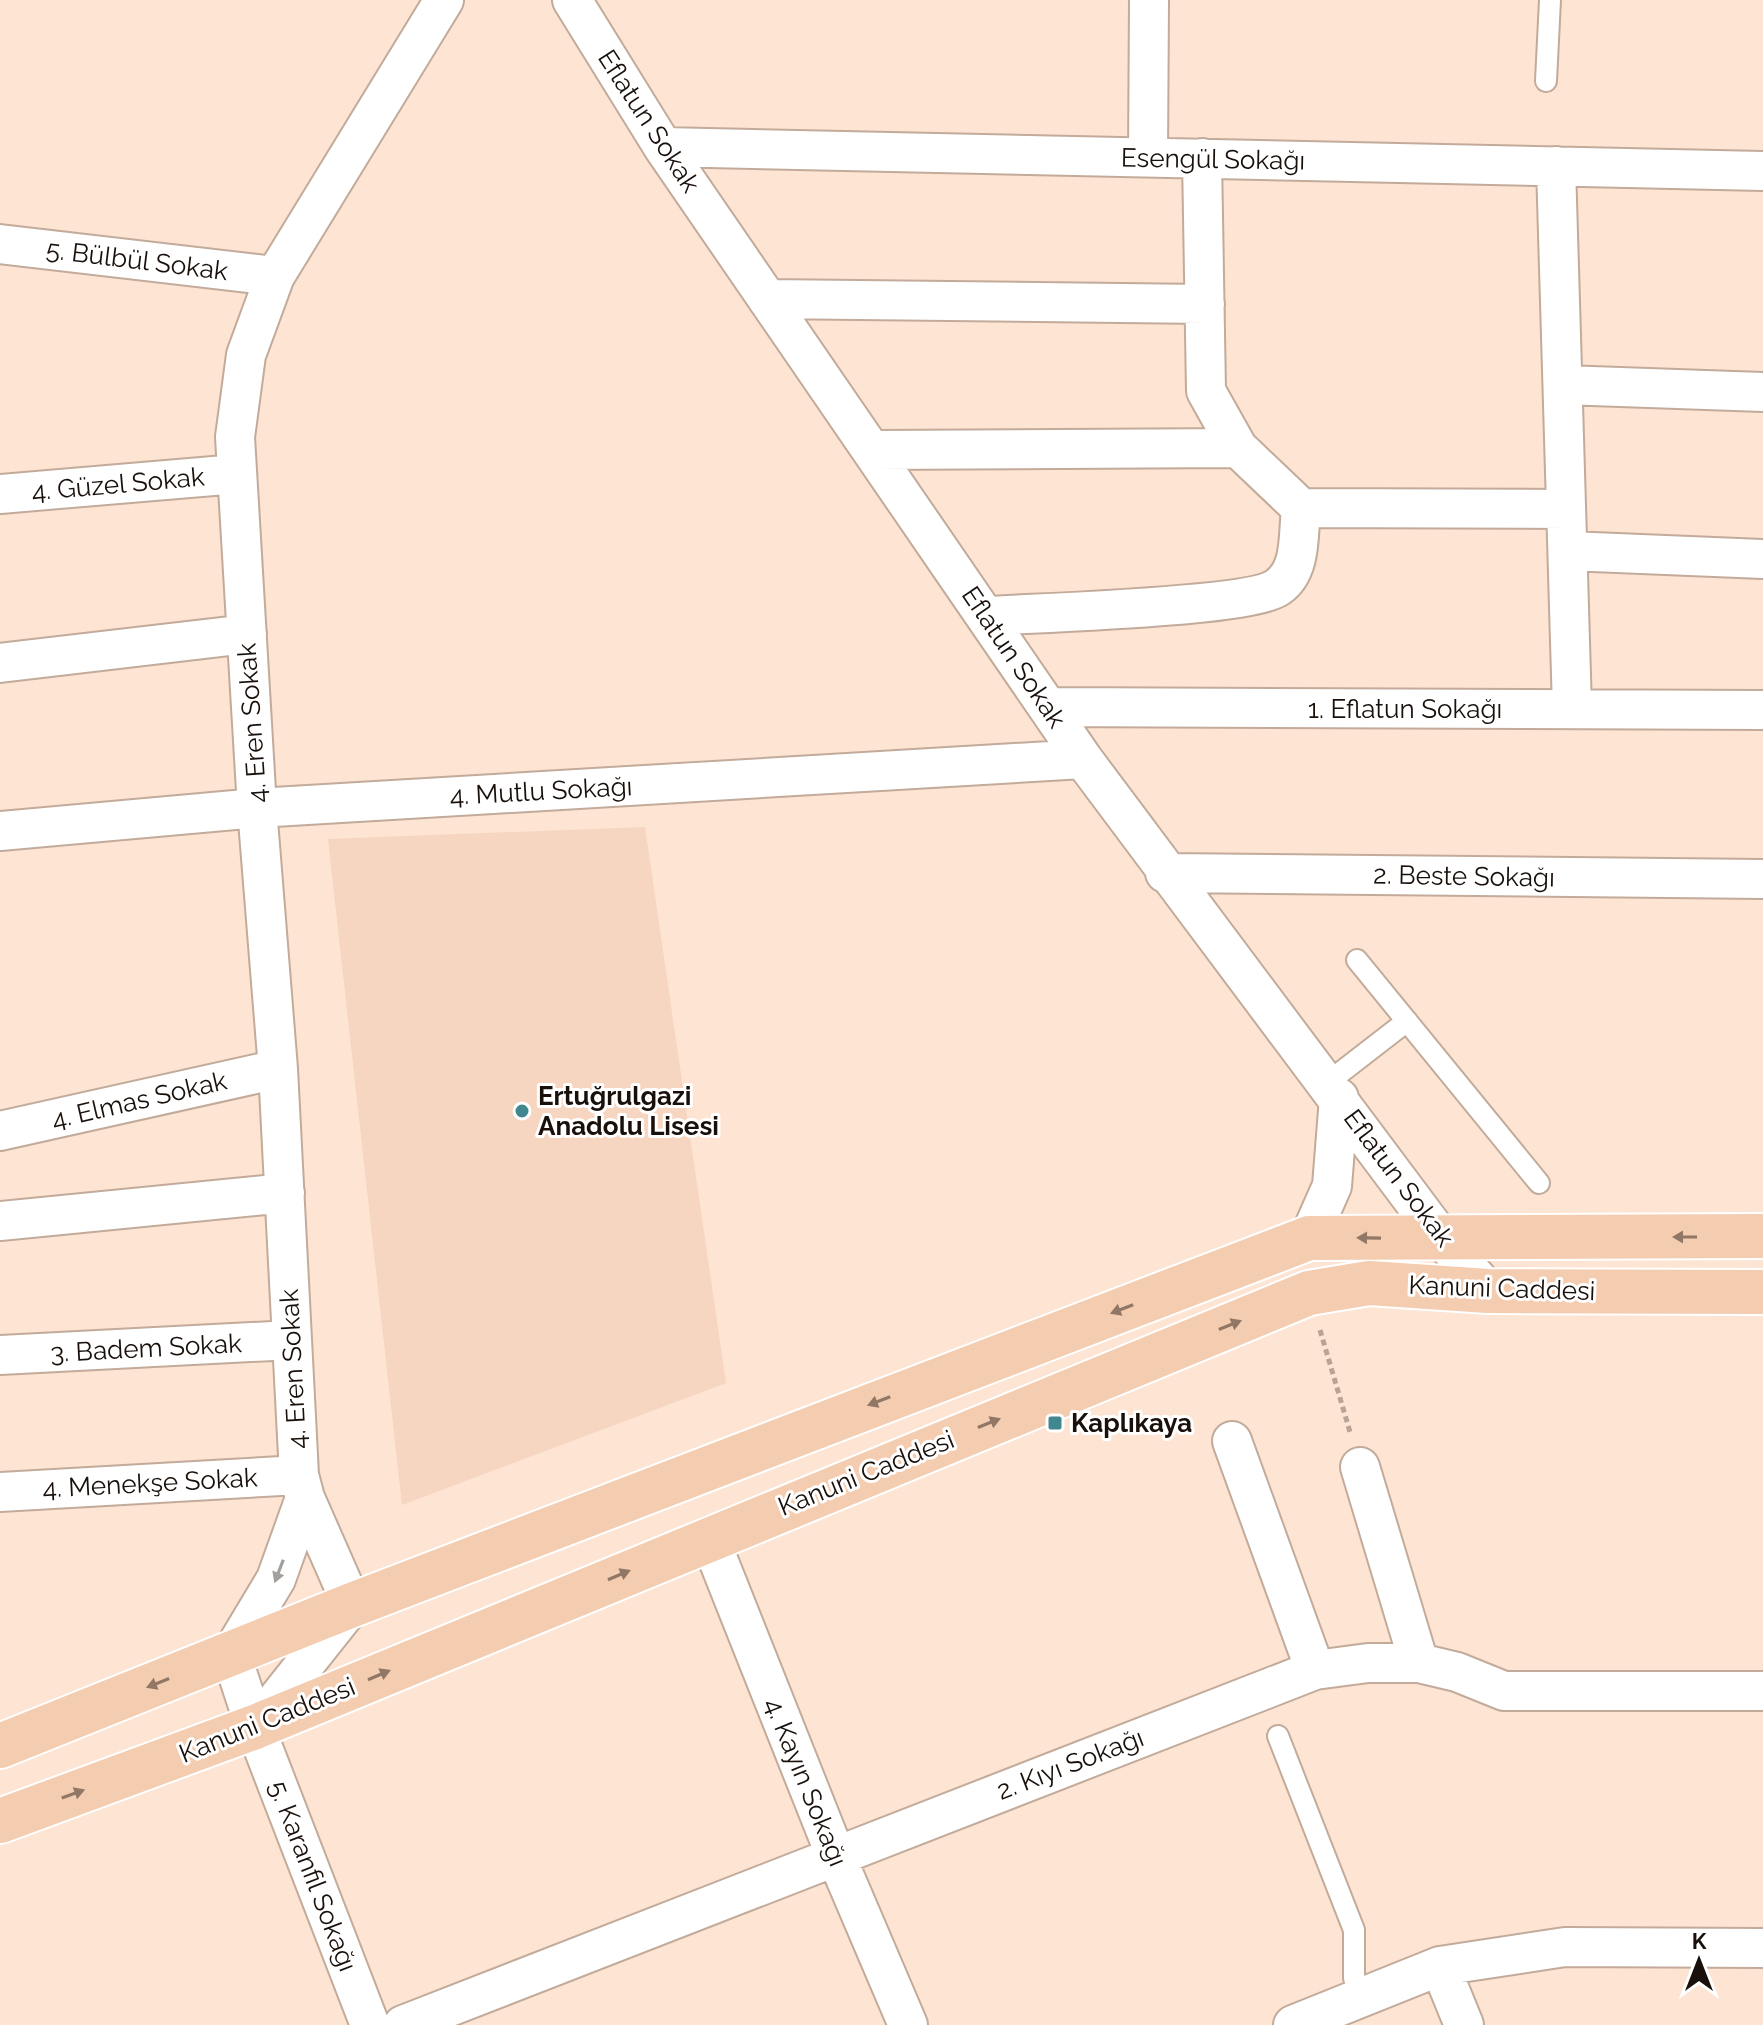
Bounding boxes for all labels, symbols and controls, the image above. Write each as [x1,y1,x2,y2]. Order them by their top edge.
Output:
street label: Eflatun Sokak [592,44,706,198]
street label: Esengül Sokağı [1121,142,1305,176]
street label: 5. Bülbül Sokak [44,234,230,286]
street label: 4. Güzel Sokak [30,461,206,507]
street label: Eflatun Sokak [956,581,1072,733]
street label: 4. Eren Sokak [231,642,273,804]
street label: 1. Eflatun Sokağı [1308,694,1502,724]
street label: 4. Mutlu Sokağı [449,771,633,811]
street label: 2. Beste Sokağı [1373,859,1555,893]
street label: 4. Elmas Sokak [49,1065,230,1135]
place label: Ertuğrulgazi Anadolu Lisesi [538,1081,719,1141]
marker: Ertuğrulgazi Anadolu Lisesi [513,1102,531,1120]
street label: Eflatun Sokak [1338,1104,1460,1253]
one-way arrow [1672,1231,1697,1243]
one-way arrow [1356,1232,1381,1244]
street label: Kanuni Caddesi [1408,1270,1596,1306]
street label: 4. Eren Sokak [274,1288,312,1450]
one-way arrow [1110,1303,1134,1315]
one-way arrow [1218,1318,1242,1331]
street label: 3. Badem Sokak [49,1328,243,1368]
one-way arrow [867,1395,891,1408]
place label: Kaplıkaya [1071,1408,1192,1438]
marker: Kaplıkaya [1046,1414,1064,1432]
one-way arrow [977,1416,1001,1429]
street label: Kanuni Caddesi [774,1424,958,1522]
street label: 4. Menekşe Sokak [42,1462,258,1504]
one-way arrow [272,1559,285,1583]
one-way arrow [607,1568,631,1581]
one-way arrow [367,1668,391,1681]
street label: Kanuni Caddesi [175,1671,359,1769]
one-way arrow [146,1677,170,1690]
street label: 4. Kayın Sokağı [759,1694,853,1870]
street label: 2. Kıyı Sokağı [992,1722,1148,1806]
street label: 5. Karanfil Sokağı [263,1776,363,1976]
one-way arrow [61,1787,85,1800]
north arrow [1659,1921,1739,2001]
text: K [1692,1928,1707,1954]

